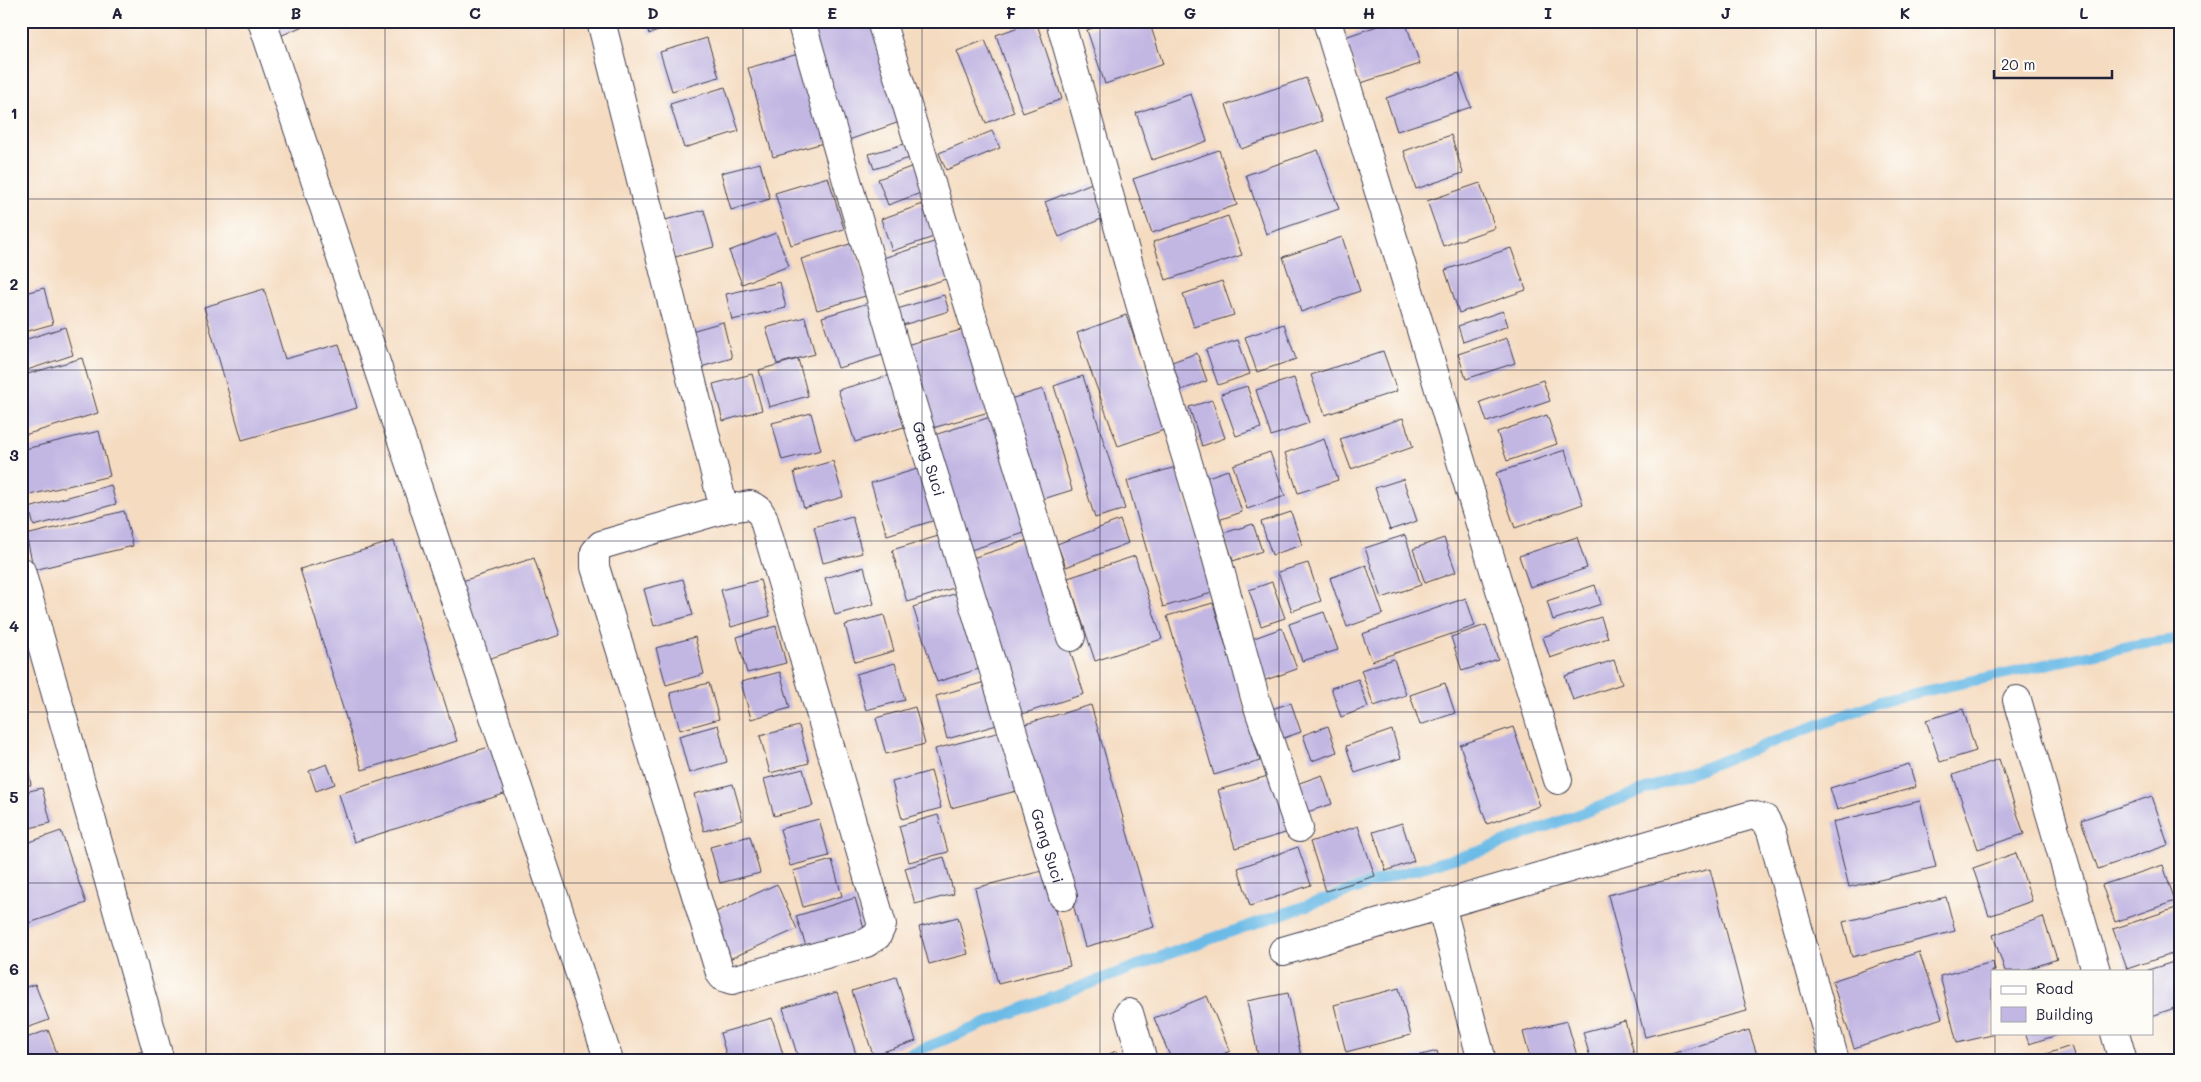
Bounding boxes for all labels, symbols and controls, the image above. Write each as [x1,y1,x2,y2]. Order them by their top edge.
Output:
text: A [111,2,123,23]
text: B [291,2,301,23]
text: C [469,2,481,23]
text: D [647,2,659,23]
text: E [827,2,837,23]
text: F [1006,2,1016,23]
text: G [1184,2,1196,23]
text: H [1363,2,1375,23]
text: I [1544,2,1552,23]
text: J [1721,2,1731,23]
text: K [1900,2,1910,23]
text: L [2079,2,2089,23]
scale bar [1994,48,2111,80]
text: 20 m [2001,54,2035,74]
text: 1 [10,102,18,123]
text: 2 [10,273,19,294]
street label: Gang Suci [908,419,951,499]
text: 3 [9,444,19,465]
text: 4 [9,615,19,636]
text: 5 [9,786,19,807]
street label: Gang Suci [1027,806,1069,886]
text: 6 [9,958,19,979]
legend [1991,970,2154,1034]
text: Road [2036,978,2073,998]
text: Building [2036,1004,2093,1024]

